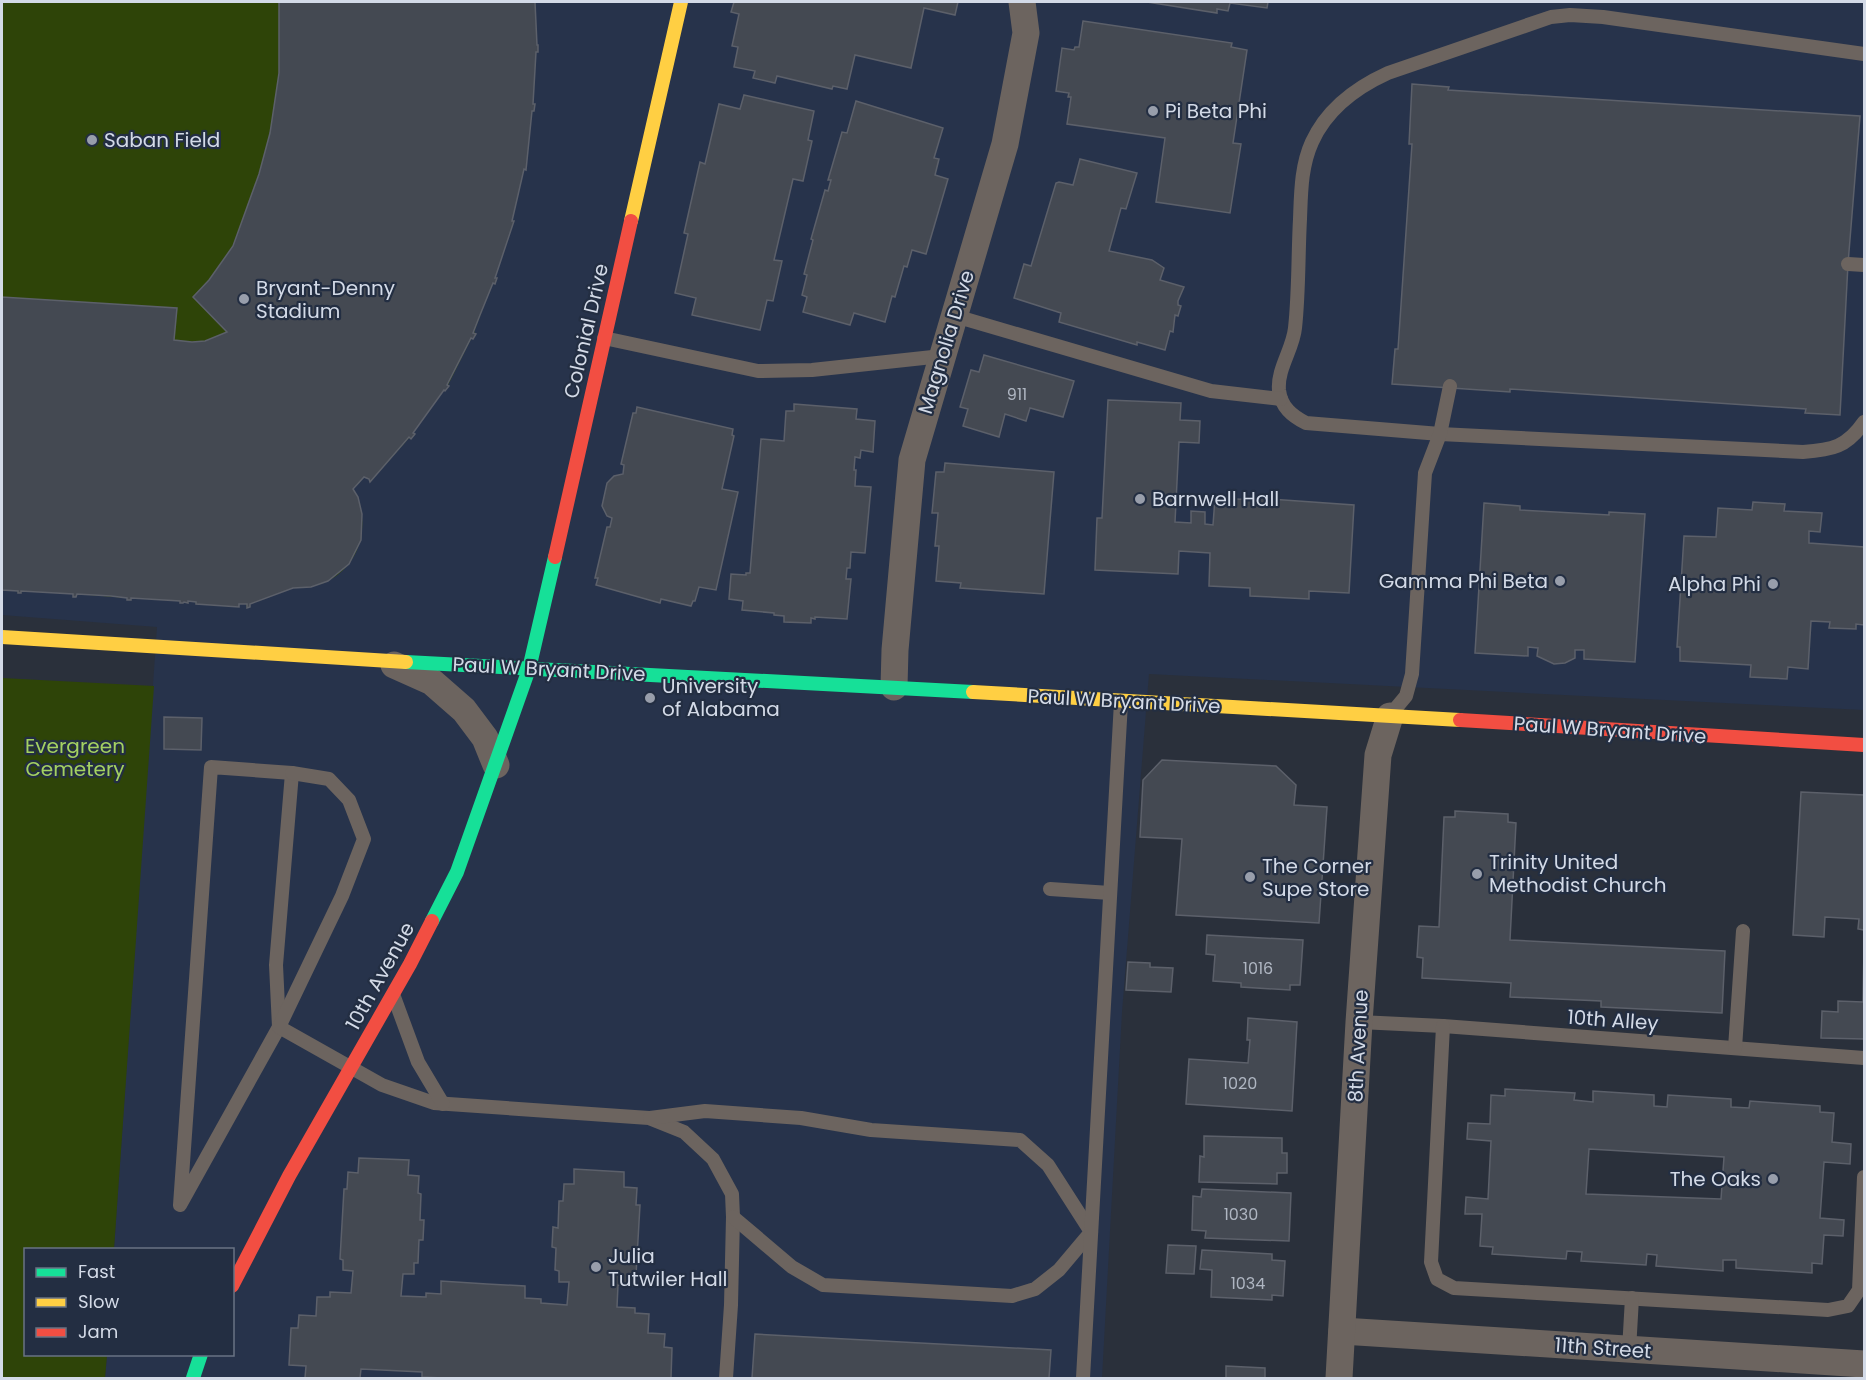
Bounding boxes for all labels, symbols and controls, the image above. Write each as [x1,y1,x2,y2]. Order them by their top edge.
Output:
place label: Pi Beta Phi [1165,97,1267,125]
marker: Pi Beta Phi [1146,104,1160,118]
place label: Saban Field [104,126,220,154]
marker: Saban Field [85,133,99,147]
street label: Colonial Drive [557,261,615,401]
street label: Magnolia Drive [911,267,981,417]
place label: Bryant-Denny Stadium [256,274,395,325]
marker: Bryant-Denny Stadium [237,292,251,306]
house number: 911 [1007,383,1027,406]
place label: Barnwell Hall [1152,485,1279,513]
marker: Barnwell Hall [1133,492,1147,506]
place label: Gamma Phi Beta [1379,567,1548,595]
place label: Alpha Phi [1668,570,1761,598]
marker: Gamma Phi Beta [1553,574,1567,588]
marker: Alpha Phi [1766,577,1780,591]
street label: Paul W Bryant Drive [452,650,646,688]
place label: University of Alabama [662,672,780,723]
street label: Paul W Bryant Drive [1027,682,1221,720]
marker: University of Alabama [643,691,657,705]
street label: Paul W Bryant Drive [1513,709,1707,751]
park label: Evergreen Cemetery [25,732,125,783]
place label: Trinity United Methodist Church [1489,848,1666,899]
place label: The Corner Supe Store [1262,852,1372,903]
marker: Trinity United Methodist Church [1470,867,1484,881]
marker: The Corner Supe Store [1243,870,1257,884]
street label: 10th Avenue [339,917,421,1035]
house number: 1016 [1243,957,1273,980]
street label: 8th Avenue [1341,989,1375,1103]
street label: 10th Alley [1566,1003,1660,1037]
house number: 1020 [1223,1072,1257,1095]
place label: The Oaks [1670,1165,1761,1193]
marker: The Oaks [1766,1172,1780,1186]
house number: 1030 [1224,1203,1258,1226]
place label: Julia Tutwiler Hall [608,1242,728,1293]
legend [24,1248,234,1356]
text: Fast [78,1259,115,1284]
marker: Julia Tutwiler Hall [589,1260,603,1274]
house number: 1034 [1231,1272,1265,1295]
text: Slow [78,1289,120,1314]
text: Jam [78,1319,118,1344]
street label: 11th Street [1554,1331,1652,1365]

